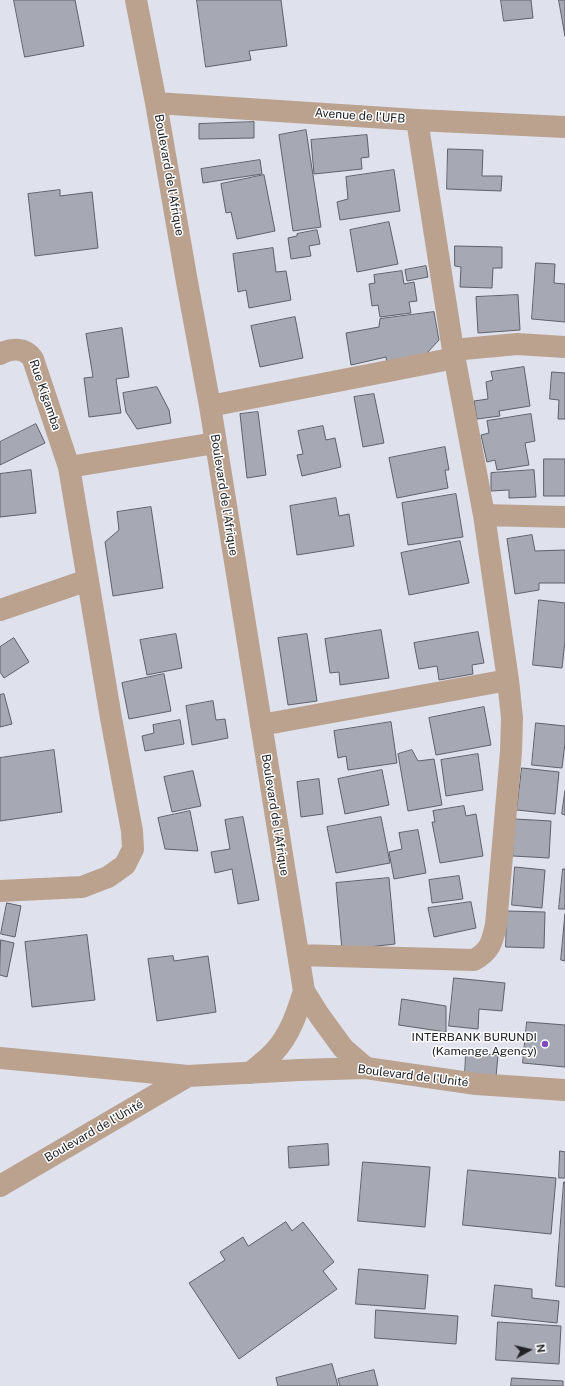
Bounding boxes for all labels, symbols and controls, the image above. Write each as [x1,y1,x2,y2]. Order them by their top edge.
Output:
street label: Avenue de l'UFB [314,106,406,126]
street label: Boulevard de l'Afrique [151,113,187,237]
street label: Rue Kigamba [26,358,64,432]
street label: Boulevard de l'Afrique [207,433,241,557]
street label: Boulevard de l'Afrique [258,753,292,877]
place label: INTERBANK BURUNDI (Kamenge Agency) [412,1030,537,1058]
marker: INTERBANK BURUNDI (Kamenge Agency) [540,1039,550,1049]
street label: Boulevard de l'Unité [357,1062,469,1090]
street label: Boulevard de l'Unité [42,1097,146,1165]
north arrow [509,1330,549,1370]
text: N [534,1343,547,1353]

